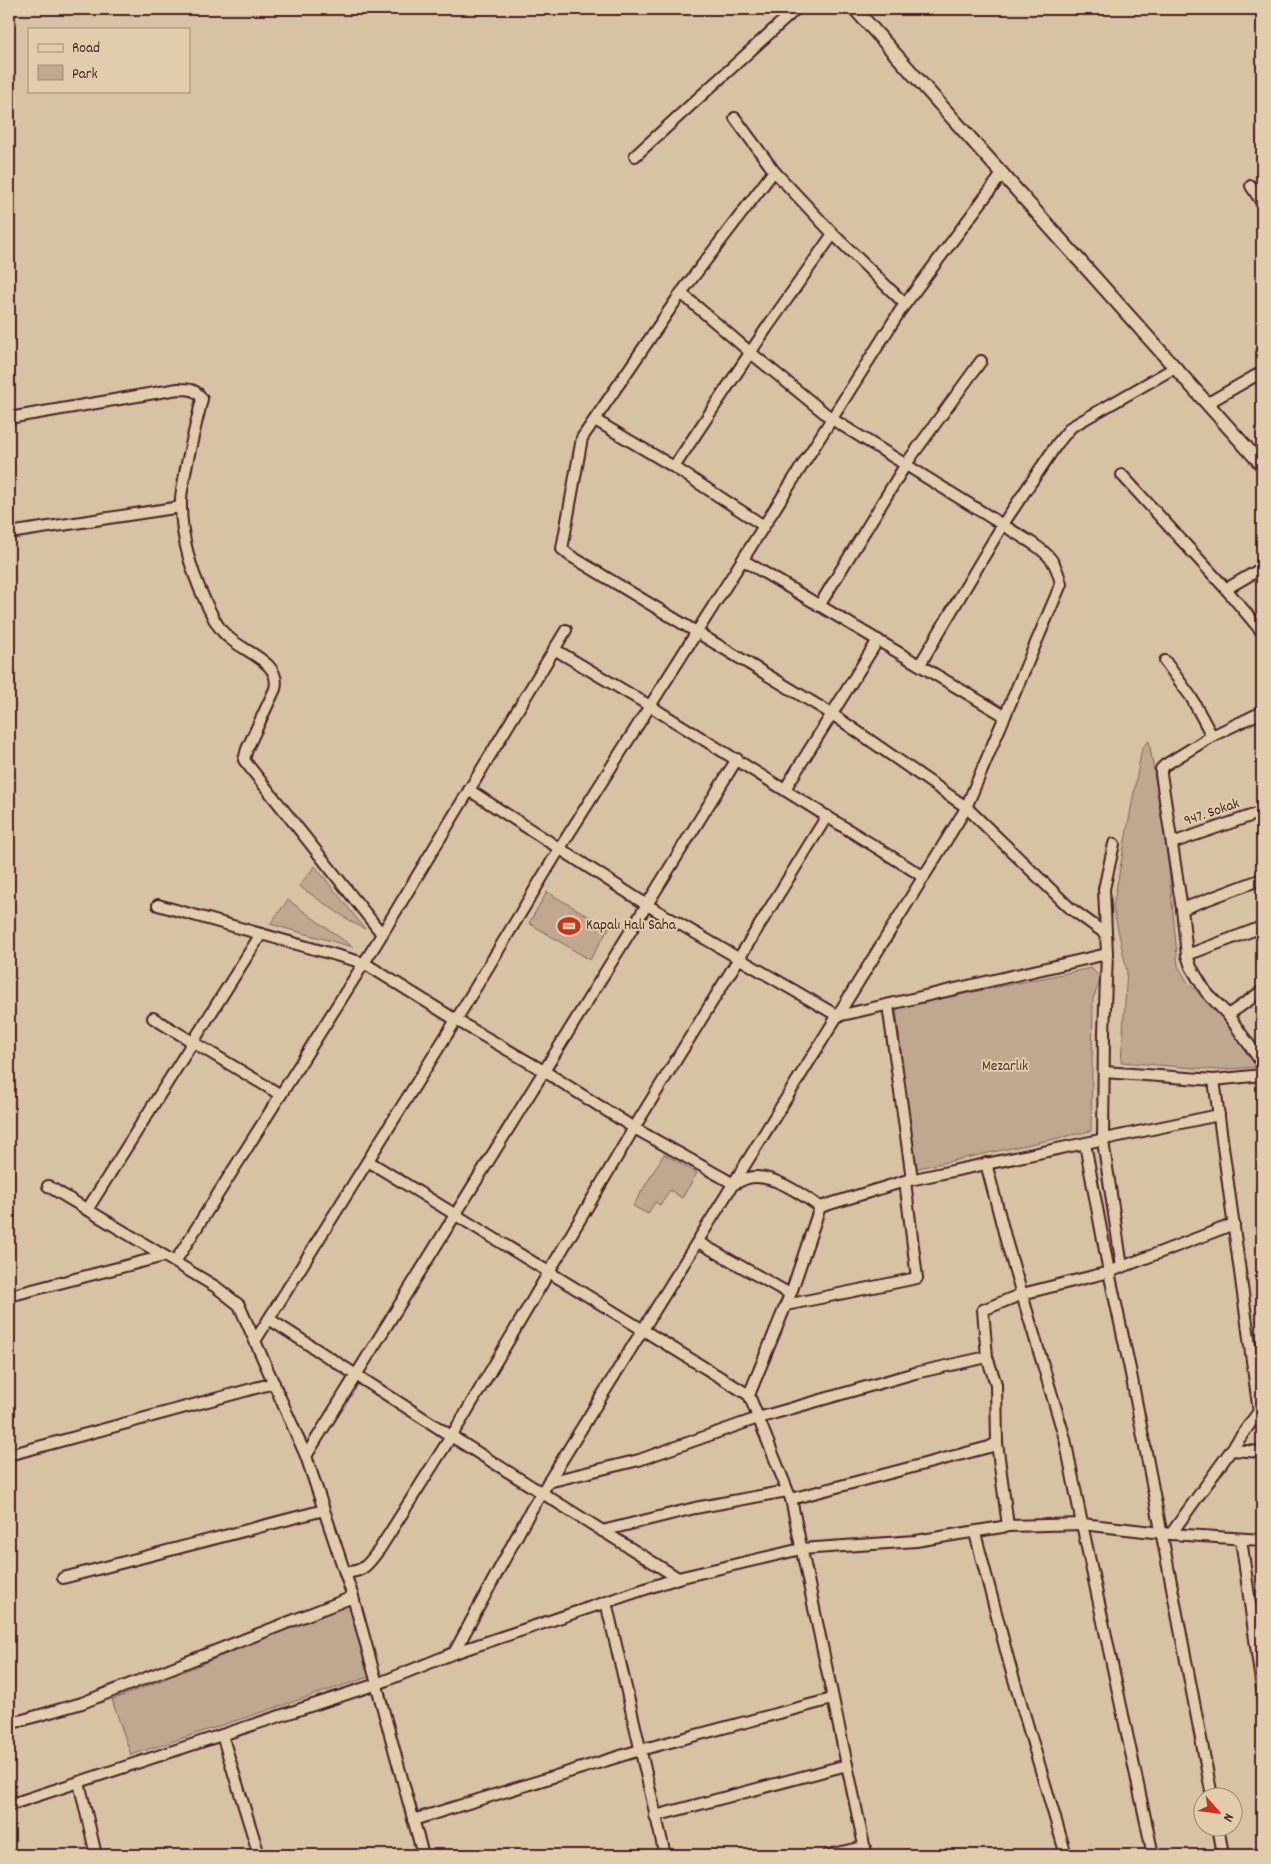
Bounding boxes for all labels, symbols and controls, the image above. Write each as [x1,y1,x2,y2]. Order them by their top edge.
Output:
legend [28,28,190,92]
text: Road [72,38,100,60]
text: Park [72,64,98,86]
street label: 947. Sokak [1181,793,1243,833]
sports icon: Kapalı Halı Saha [556,913,582,939]
place label: Kapalı Halı Saha [586,915,677,937]
park label: Mezarlık [982,1056,1028,1078]
north arrow [1194,1786,1244,1836]
text: N [1217,1809,1238,1825]

